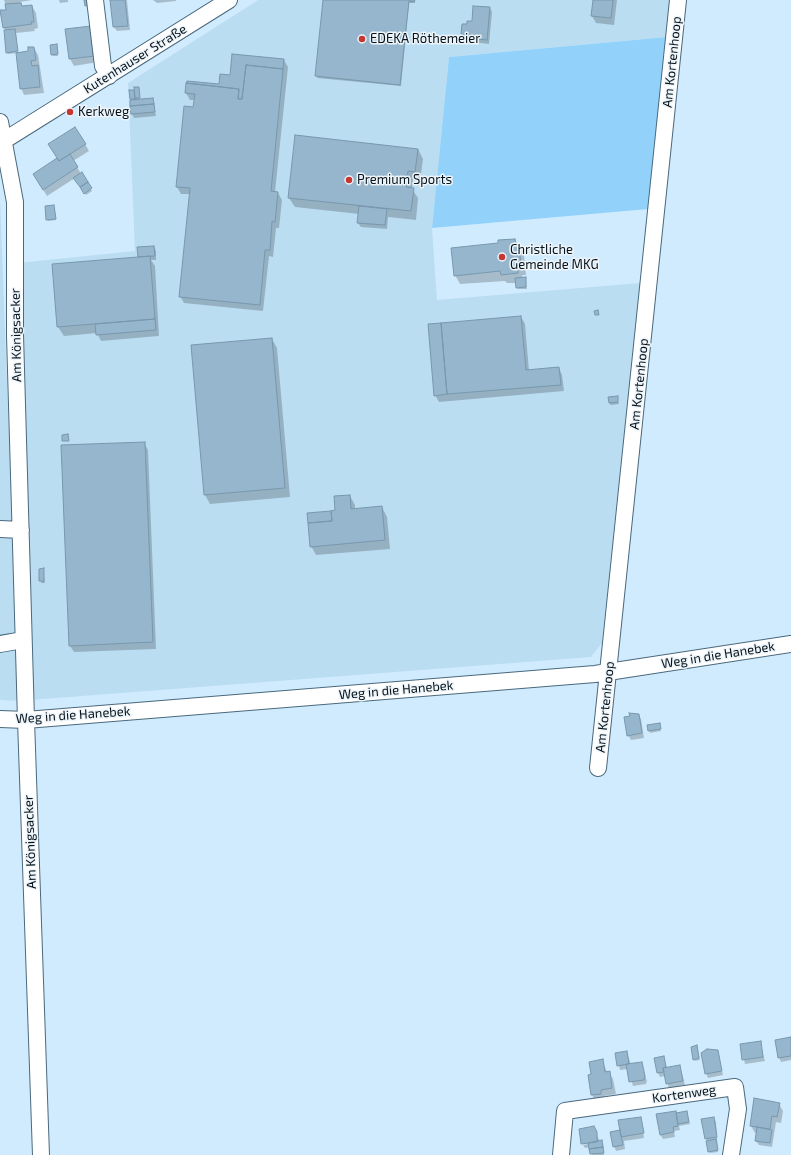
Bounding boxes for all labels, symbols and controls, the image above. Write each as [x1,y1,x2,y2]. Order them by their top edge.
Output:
street label: Am Kortenhoop [659,16,685,108]
street label: Kutenhauser Straße [81,21,189,97]
place label: EDEKA Röthemeier [370,31,480,47]
marker: EDEKA Röthemeier [357,34,367,44]
place label: Kerkweg [78,104,129,120]
marker: Kerkweg [65,107,75,117]
place label: Premium Sports [357,172,452,188]
marker: Premium Sports [344,175,354,185]
place label: Christliche Gemeinde MKG [510,242,599,273]
marker: Christliche Gemeinde MKG [497,252,507,262]
street label: Am Königsacker [7,288,25,382]
street label: Am Kortenhoop [626,338,652,430]
street label: Weg in die Hanebek [660,638,776,672]
street label: Am Kortenhoop [592,661,618,753]
street label: Weg in die Hanebek [338,677,454,703]
street label: Weg in die Hanebek [15,703,131,727]
street label: Am Königsacker [21,795,39,889]
street label: Kortenweg [651,1082,717,1106]

